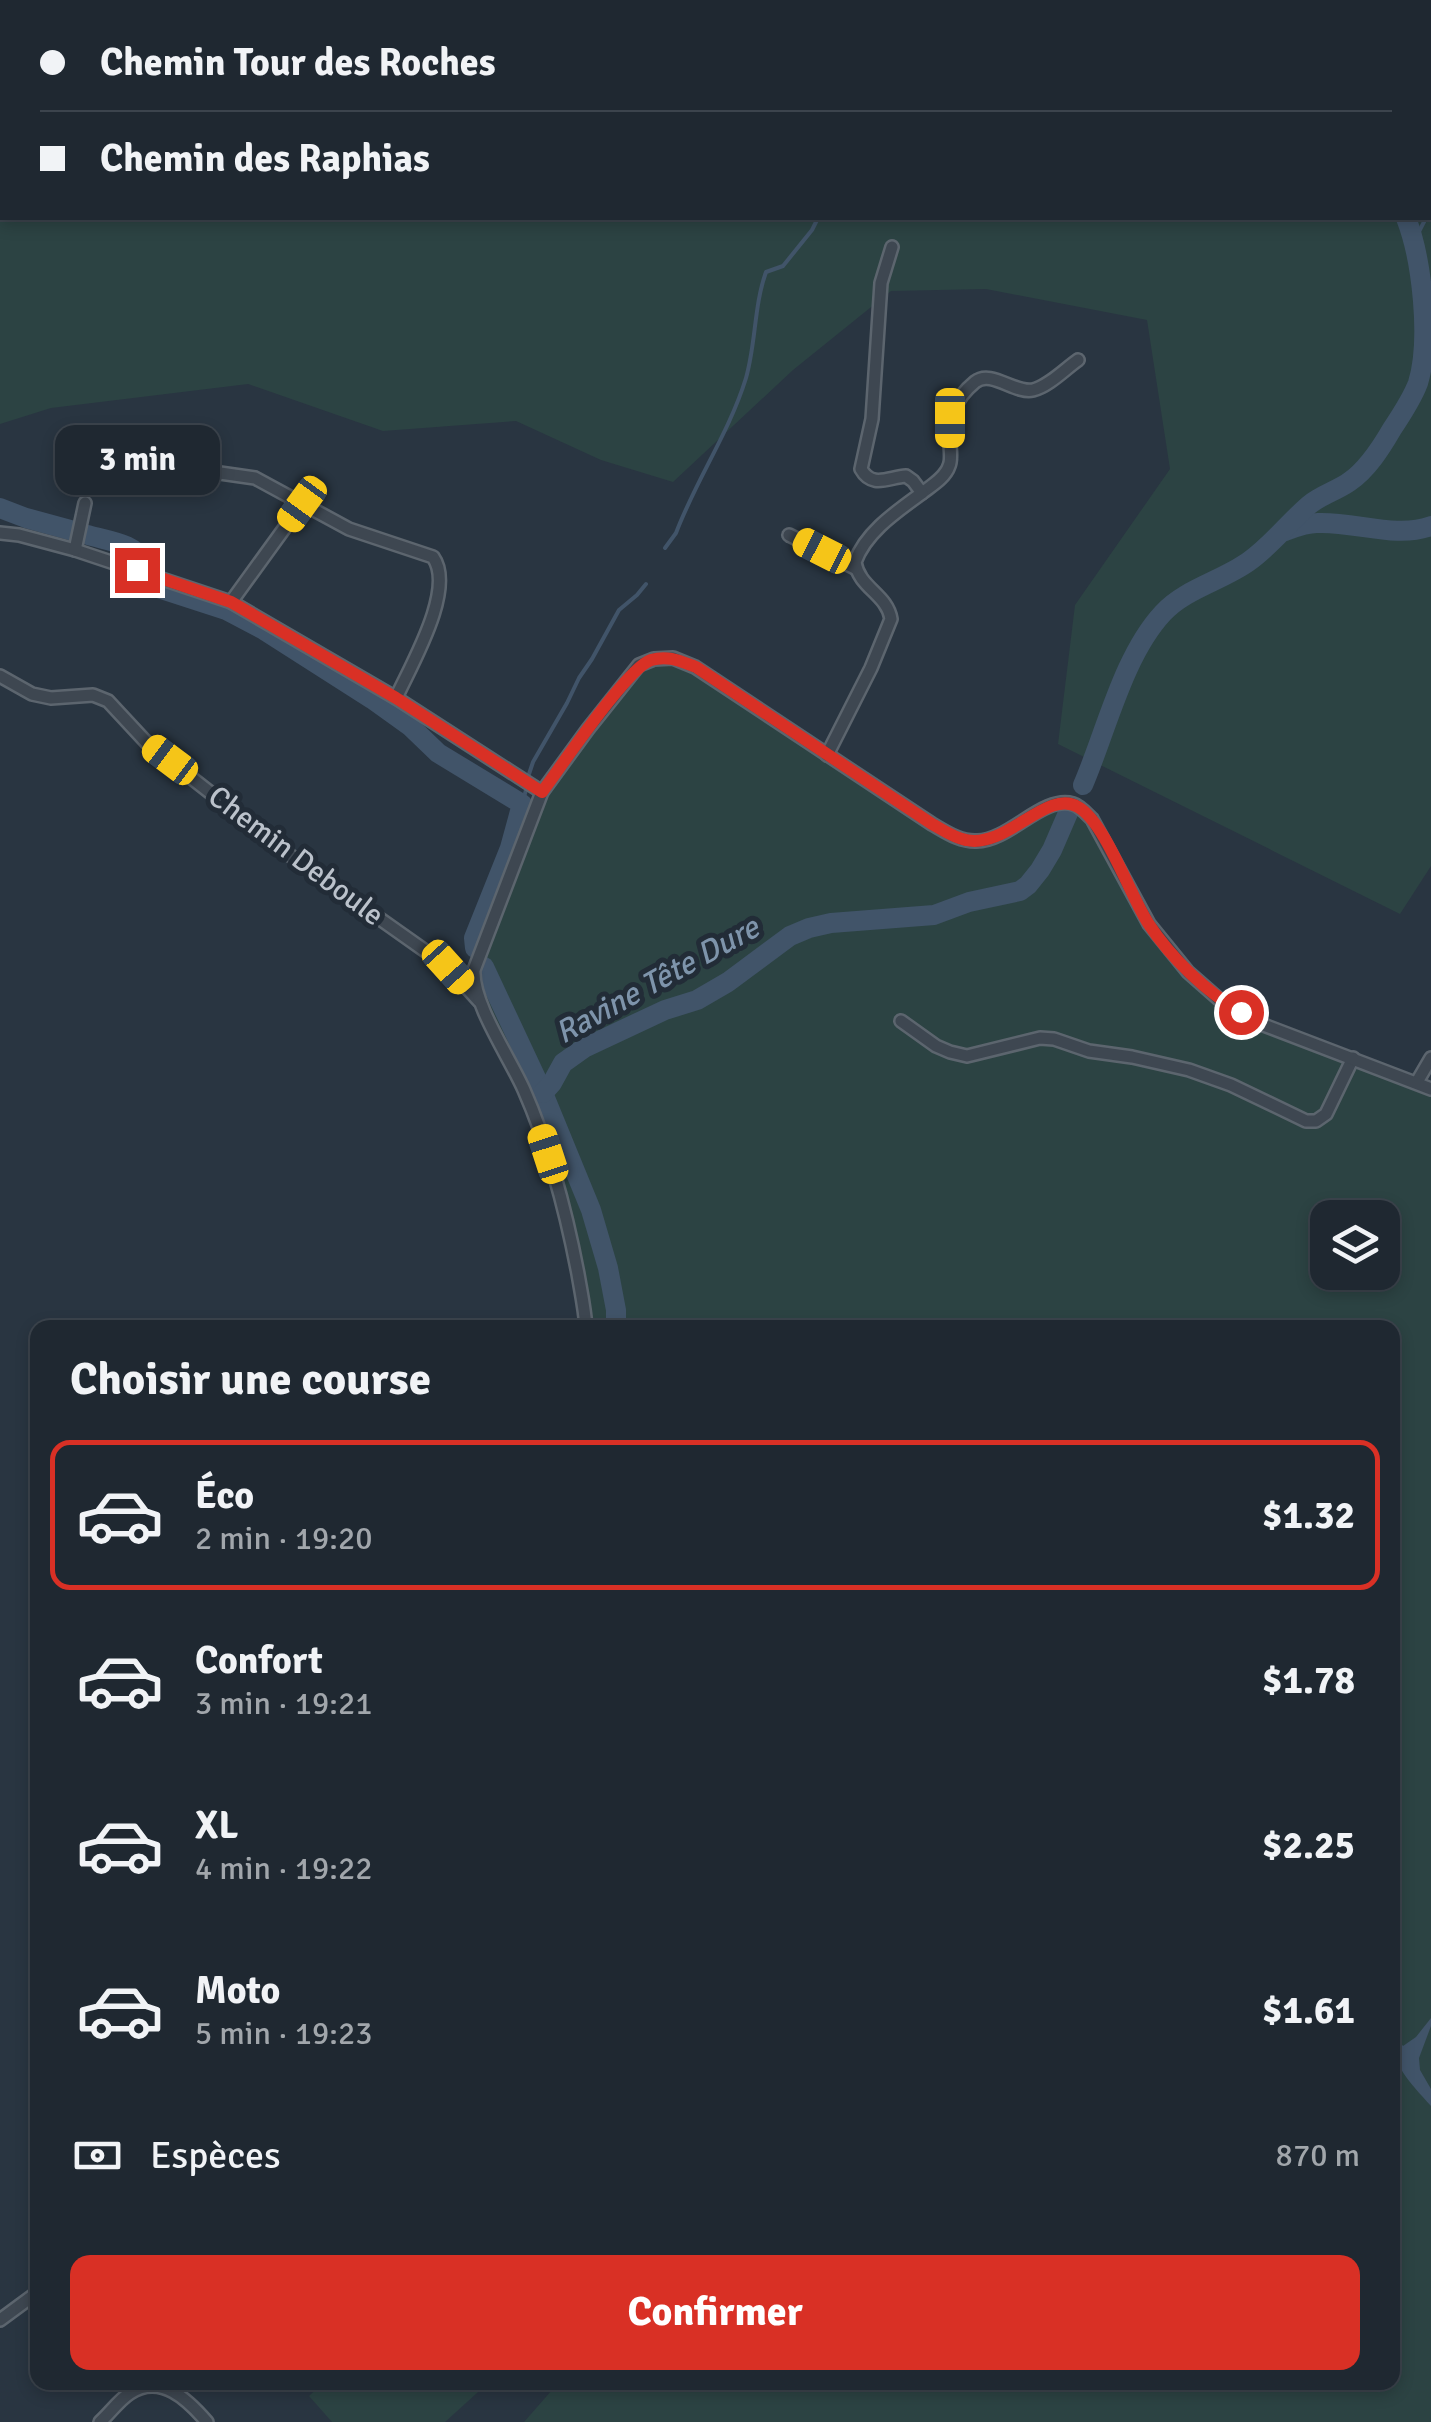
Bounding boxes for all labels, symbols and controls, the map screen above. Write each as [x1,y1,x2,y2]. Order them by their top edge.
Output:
text: Chemin Tour des Roches [100,39,496,86]
text: Chemin des Raphias [100,135,430,182]
car [935,388,965,448]
callout: 3 min [54,425,220,495]
text: 3 min [99,440,176,479]
car [272,471,332,537]
car [788,524,856,578]
route end [115,548,160,593]
car [137,730,203,790]
street label: Chemin Deboule [201,778,391,934]
water label: Ravine Tête Dure [548,907,768,1052]
car [417,935,479,999]
route start [1219,990,1264,1035]
car [524,1121,572,1187]
map controls [1310,1200,1400,1290]
button: layers [1310,1200,1400,1290]
text: Choisir une course [70,1352,431,1407]
icon: car [75,1470,165,1560]
text: Éco [195,1472,254,1519]
text: $1.32 [1262,1492,1355,1539]
text: 2 min · 19:20 [195,1519,373,1558]
icon: car [75,1635,165,1725]
text: Confort [195,1637,323,1684]
text: $1.78 [1262,1657,1355,1704]
text: 3 min · 19:21 [195,1684,373,1723]
icon: car [75,1800,165,1890]
text: XL [195,1802,238,1849]
text: $2.25 [1262,1822,1355,1869]
text: 4 min · 19:22 [195,1849,373,1888]
icon: car [75,1965,165,2055]
text: Moto [195,1967,280,2014]
text: $1.61 [1262,1987,1355,2034]
text: 5 min · 19:23 [195,2014,373,2053]
icon: cash [70,2128,125,2183]
text: Espèces [150,2132,281,2179]
text: 870 m [1276,2136,1360,2175]
button: Confirmer [70,2255,1360,2370]

